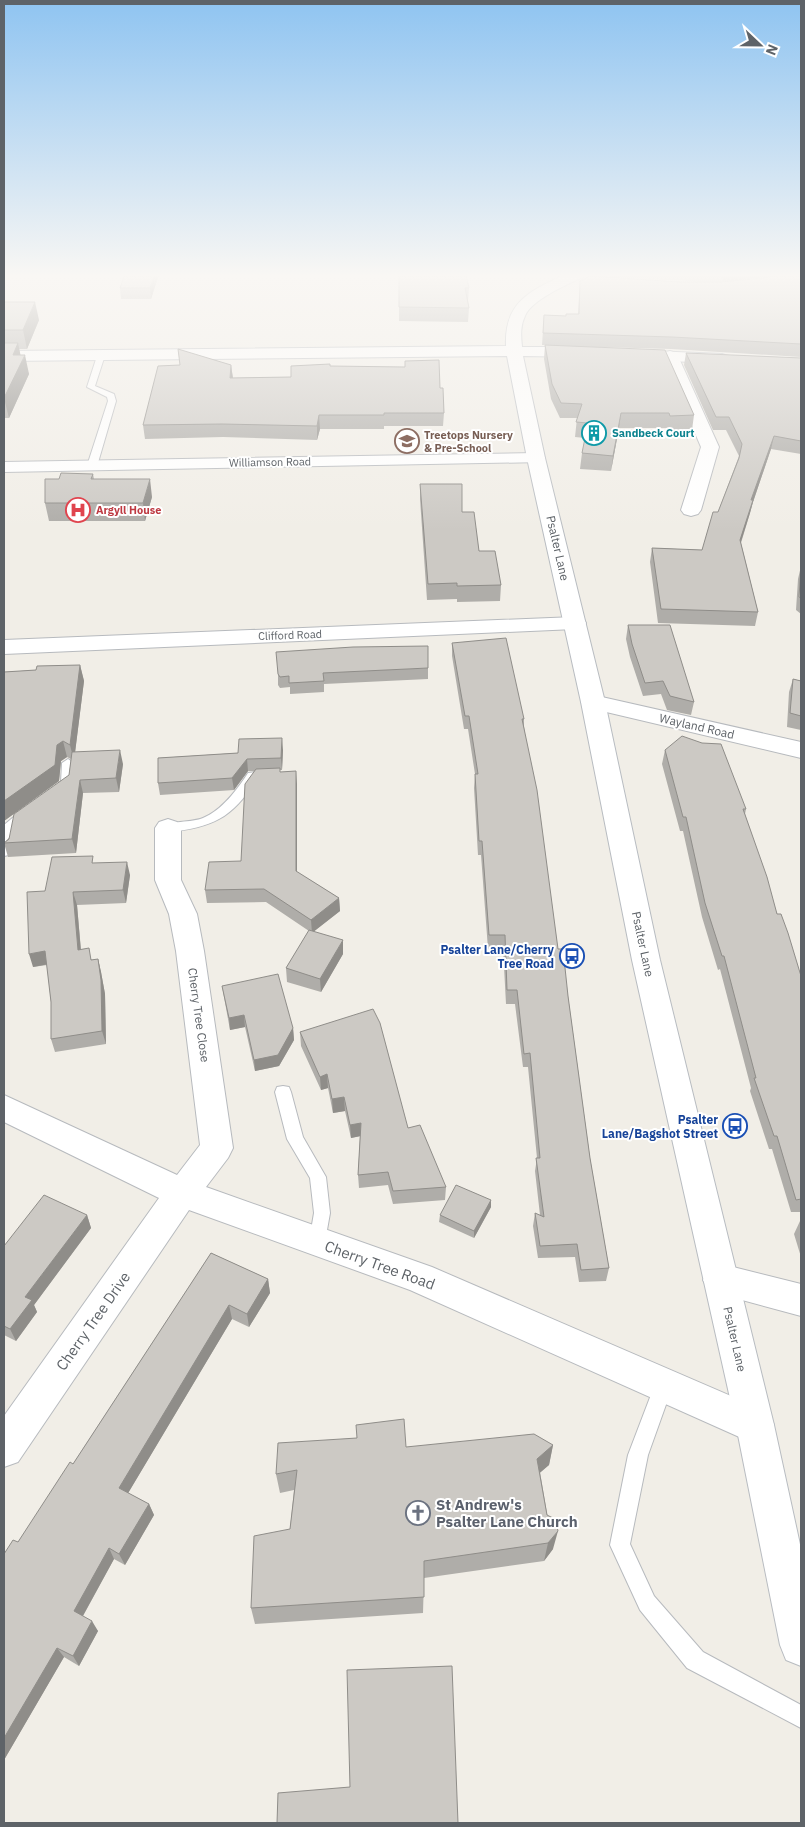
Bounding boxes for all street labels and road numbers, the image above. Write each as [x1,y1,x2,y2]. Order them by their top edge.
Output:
street label: Williamson Road [229,454,311,470]
street label: Psalter Lane [543,514,573,582]
street label: Clifford Road [258,627,322,643]
street label: Wayland Road [658,710,736,742]
street label: Psalter Lane [629,910,657,978]
street label: Cherry Tree Close [185,967,213,1064]
street label: Cherry Tree Road [322,1236,438,1294]
street label: Cherry Tree Drive [52,1268,134,1374]
street label: Psalter Lane [720,1305,750,1373]

